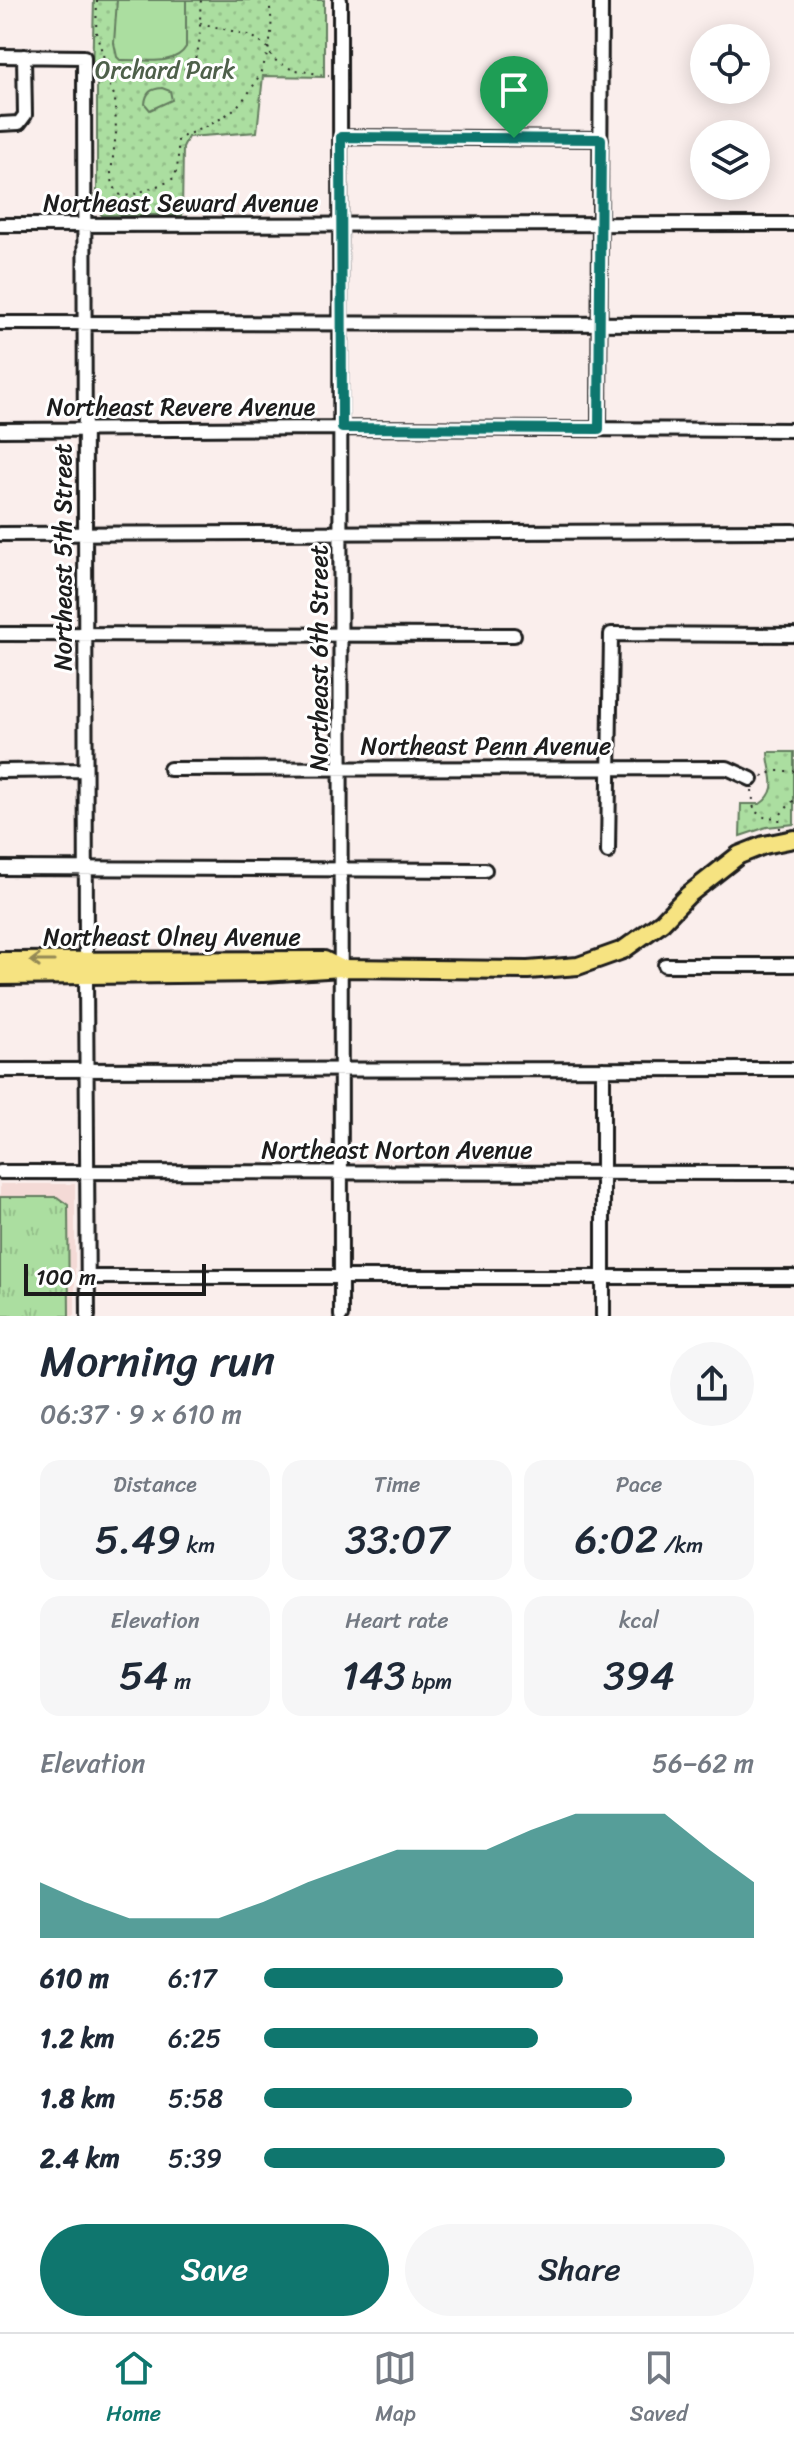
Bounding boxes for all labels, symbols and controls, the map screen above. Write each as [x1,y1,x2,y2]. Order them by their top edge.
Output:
map controls [690,24,770,200]
button: locate [690,24,770,104]
park label: Orchard Park [95,49,235,91]
pin [480,56,548,138]
icon: arrive [492,68,536,112]
button: layers [690,120,770,200]
street label: Northeast Seward Avenue [43,182,319,224]
street label: Northeast Revere Avenue [47,386,316,428]
street label: Northeast 5th Street [42,443,84,671]
street label: Northeast 6th Street [298,545,340,771]
street label: Northeast Penn Avenue [361,725,611,767]
street label: Northeast Olney Avenue [43,916,301,958]
one-way arrow [29,953,56,969]
street label: Northeast Norton Avenue [261,1129,533,1171]
text: 100 m [36,1258,96,1297]
scale bar [24,1260,206,1296]
text: Morning run [40,1322,275,1400]
button: share [670,1342,754,1426]
text: 06:37 · 9 × 610 m [40,1391,242,1437]
text: Distance [113,1465,197,1504]
text: Time [374,1465,420,1504]
text: Pace [616,1465,662,1504]
text: 5.49 [95,1504,181,1575]
text: 33:07 [345,1504,449,1575]
text: 6:02 [575,1504,658,1575]
text: km [181,1526,215,1565]
text: /km [658,1526,703,1565]
text: Elevation [110,1601,200,1640]
text: Heart rate [345,1601,449,1640]
text: kcal [619,1601,659,1640]
text: 54 [119,1640,168,1711]
text: 143 [342,1640,406,1711]
text: 394 [603,1640,675,1711]
text: m [168,1662,191,1701]
text: bpm [406,1662,452,1701]
text: Elevation [40,1740,145,1786]
text: 56–62 m [652,1740,754,1786]
text: 610 m [40,1955,109,2001]
text: 6:17 [168,1955,217,2001]
text: 1.2 km [40,2015,115,2061]
text: 6:25 [168,2015,222,2061]
text: 1.8 km [40,2075,115,2121]
text: 5:58 [168,2075,223,2121]
text: 2.4 km [40,2135,120,2181]
text: 5:39 [168,2135,222,2181]
button: Save [40,2224,389,2316]
button: Share [405,2224,754,2316]
tab: Home [106,2346,161,2433]
tab: Map [373,2346,417,2433]
tab: Saved [630,2346,688,2433]

